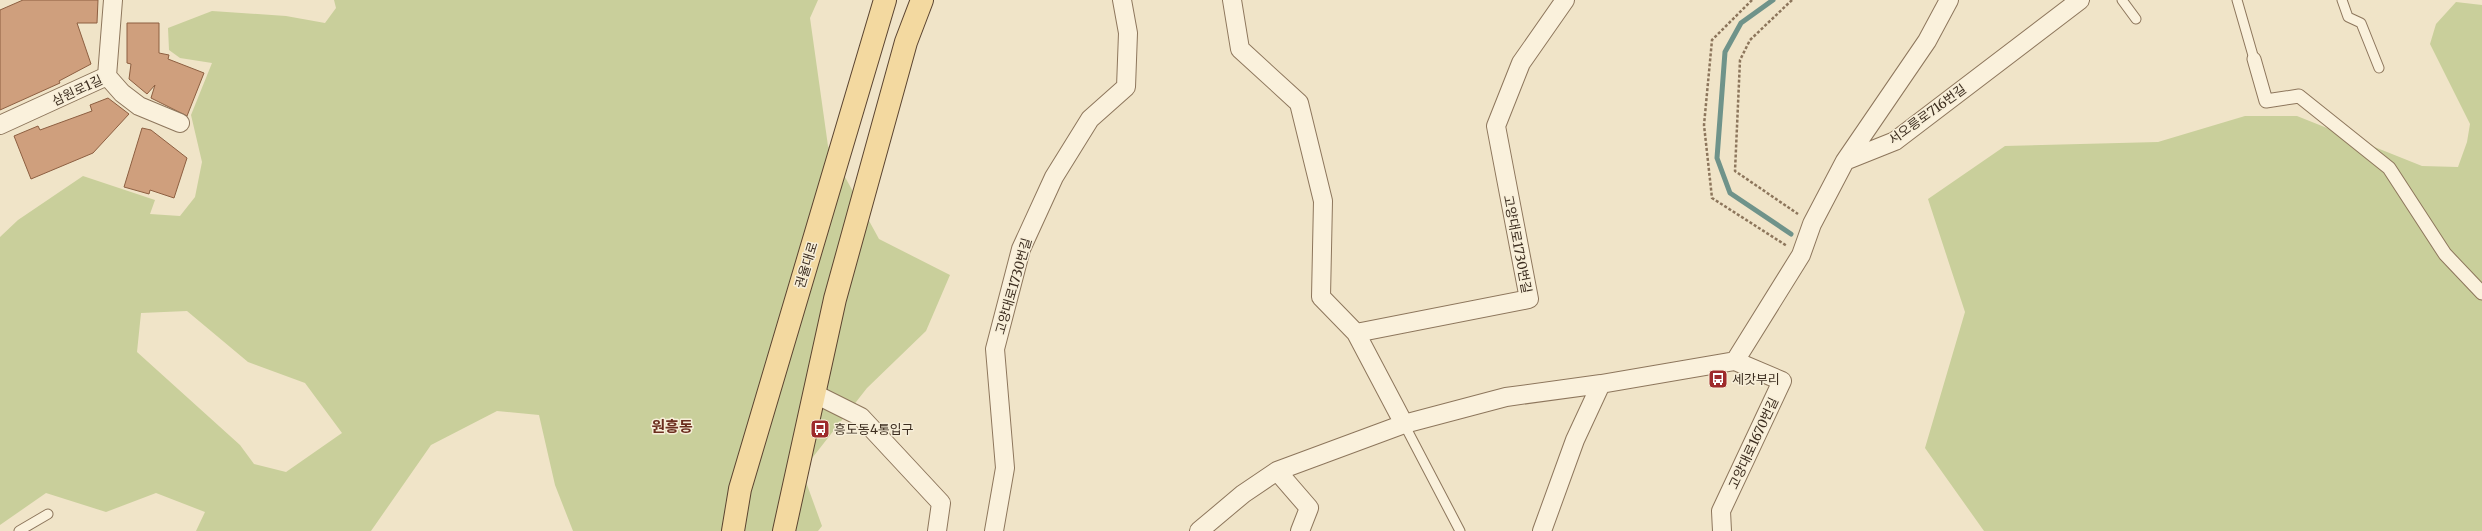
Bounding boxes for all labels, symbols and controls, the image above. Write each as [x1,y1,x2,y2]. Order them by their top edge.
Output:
street label: 삼원로1길 [49,71,105,110]
street label: 서오릉로716번길 [1885,80,1970,148]
street label: 고양대로1730번길 [1500,194,1535,295]
street label: 고양대로1730번길 [992,236,1035,336]
street label: 권율대로 [791,240,822,291]
bus stop icon: 세갓부리 [1707,368,1729,390]
place label: 세갓부리 [1732,371,1780,388]
street label: 고양대로1670번길 [1725,395,1782,492]
district label: 원흥동 [651,417,693,436]
bus stop icon: 흥도동4통입구 [809,418,831,440]
place label: 흥도동4통입구 [834,421,914,438]

